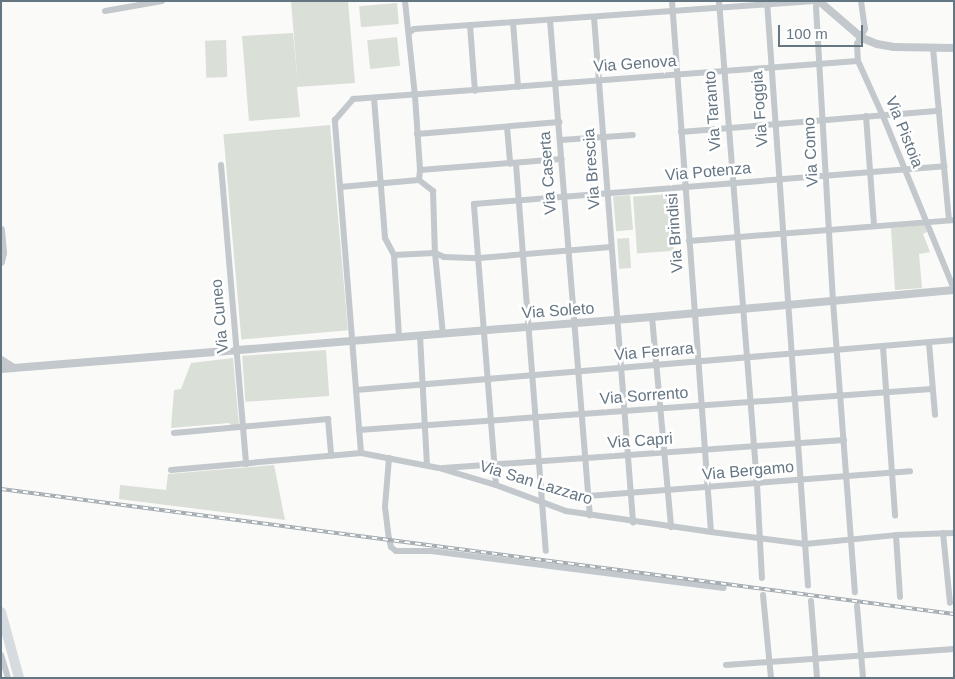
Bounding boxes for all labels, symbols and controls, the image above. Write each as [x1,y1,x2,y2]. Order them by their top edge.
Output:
scale bar [780,15,865,47]
text: 100 m [786,25,828,42]
street label: Via Genova [593,52,677,76]
street label: Via Taranto [701,70,725,152]
street label: Via Foggia [748,70,772,148]
street label: Via Pistoia [881,93,927,171]
street label: Via Como [800,117,822,187]
street label: Via Brescia [580,128,604,210]
street label: Via Caserta [536,131,560,215]
street label: Via Potenza [664,159,752,185]
street label: Via Brindisi [663,193,687,273]
street label: Via Cuneo [207,278,233,354]
street label: Via Soleto [521,299,595,323]
street label: Via Ferrara [613,339,695,365]
street label: Via Sorrento [599,383,689,409]
street label: Via Capri [607,429,673,453]
street label: Via San Lazzaro [477,457,595,509]
street label: Via Bergamo [701,457,795,485]

